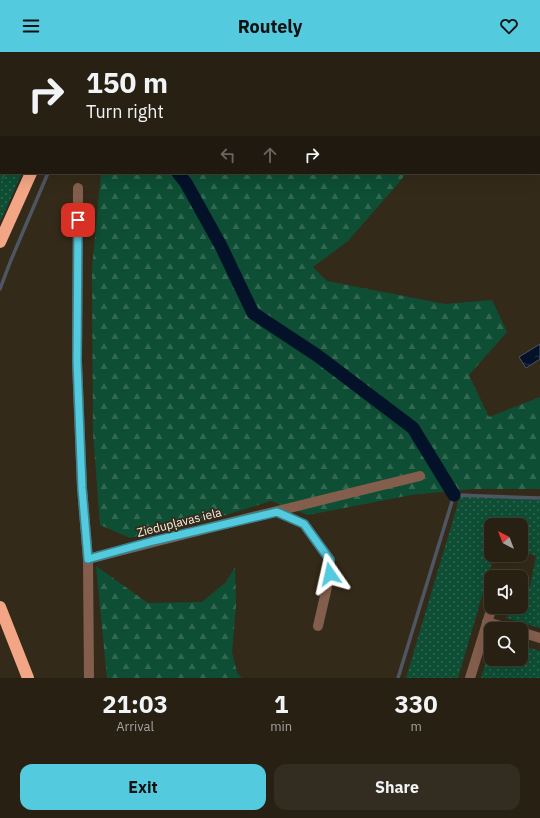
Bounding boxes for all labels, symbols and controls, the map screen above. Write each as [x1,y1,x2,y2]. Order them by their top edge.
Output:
icon: menu [20,15,42,37]
text: Routely [238,15,302,38]
icon: heart [498,15,520,37]
text: 150 m [86,64,168,101]
icon: right [20,68,72,120]
text: Turn right [86,100,164,123]
icon: left [217,144,239,166]
icon: ahead [259,144,281,166]
icon: right [301,144,323,166]
pin [61,203,95,237]
icon: arrive [67,209,89,231]
street label: Ziedupļavas iela [135,504,224,540]
north arrow [484,518,528,562]
map controls [484,518,528,666]
position arrow [309,553,351,595]
button: sound [484,570,528,614]
button: search [484,622,528,666]
text: 21:03 [102,688,168,720]
text: 1 [274,688,288,720]
text: 330 [394,688,438,720]
text: Arrival [116,718,154,735]
text: min [270,718,292,735]
text: m [410,718,422,735]
button: Exit [20,764,266,810]
button: Share [274,764,520,810]

